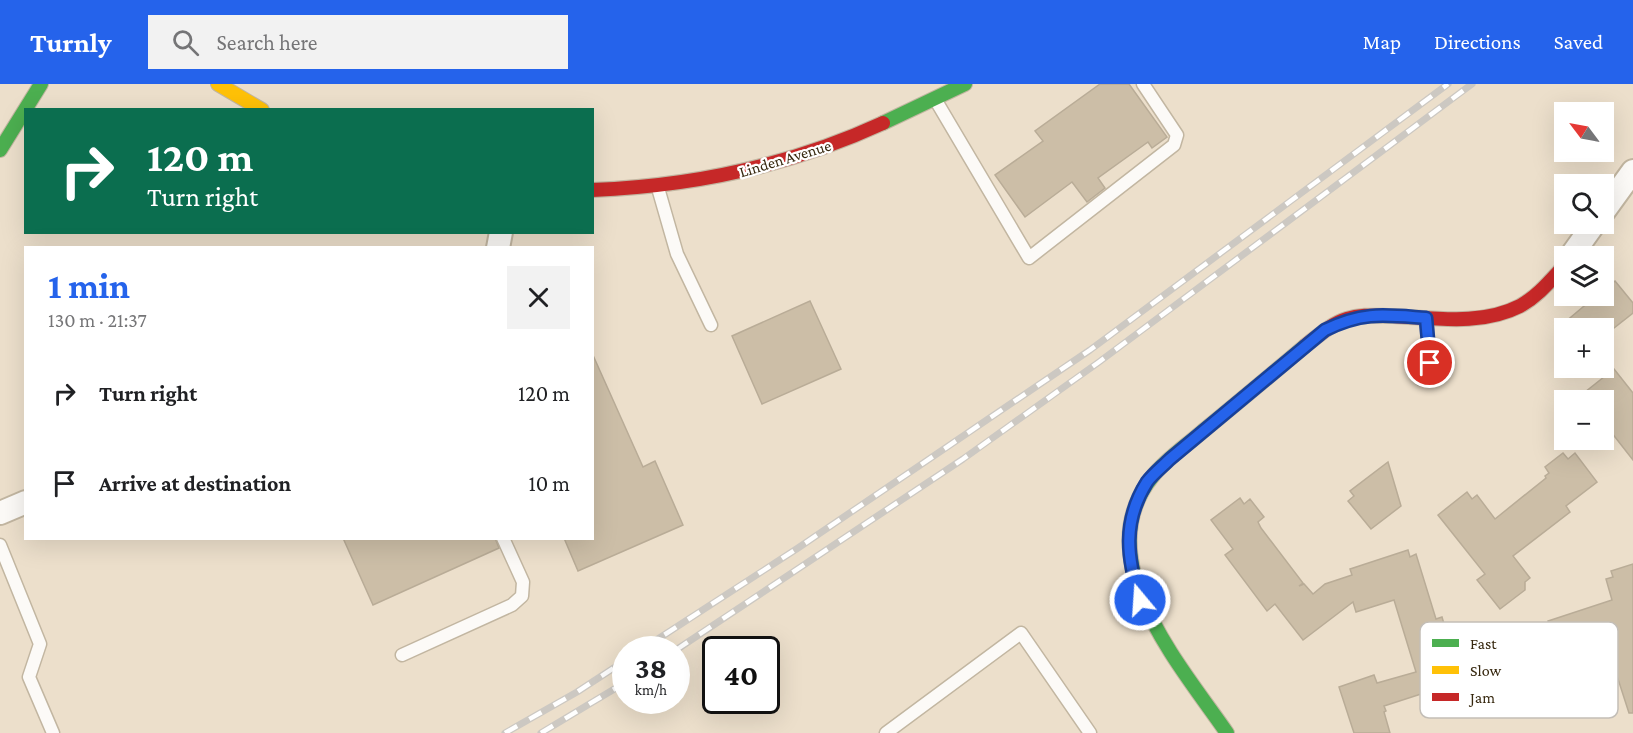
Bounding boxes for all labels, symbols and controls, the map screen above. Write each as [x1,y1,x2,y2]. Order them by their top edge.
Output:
search box [148,15,568,69]
icon: search [169,26,202,59]
text: Turnly [30,27,112,58]
text: Search here [217,30,318,55]
text: Map [1363,30,1401,54]
text: Directions [1434,30,1521,54]
text: Saved [1554,30,1603,54]
north arrow [1554,102,1614,162]
map controls [1554,102,1614,450]
icon: right [48,132,126,210]
text: 120 m [147,133,253,180]
street label: Linden Avenue [737,136,833,180]
button: search [1554,174,1614,234]
text: Turn right [147,182,258,212]
button: layers [1554,246,1614,306]
text: 1 min [48,266,130,306]
button: close [507,266,570,329]
text: 130 m · 21:37 [48,309,147,331]
button: + [1554,318,1614,378]
pin [1404,337,1455,388]
icon: arrive [1413,346,1446,379]
icon: right [48,377,81,410]
text: Turn right [99,381,197,406]
text: 120 m [518,381,570,406]
button: − [1554,390,1614,450]
icon: arrive [48,467,81,500]
text: Arrive at destination [99,471,291,496]
text: 10 m [528,471,570,496]
position arrow [1108,568,1172,632]
legend [1420,622,1618,718]
text: Fast [1470,635,1497,652]
speed limit sign: 40 [702,636,780,714]
text: 38 [635,651,667,684]
text: Slow [1470,662,1502,679]
text: km/h [635,682,667,698]
text: Jam [1468,689,1495,707]

